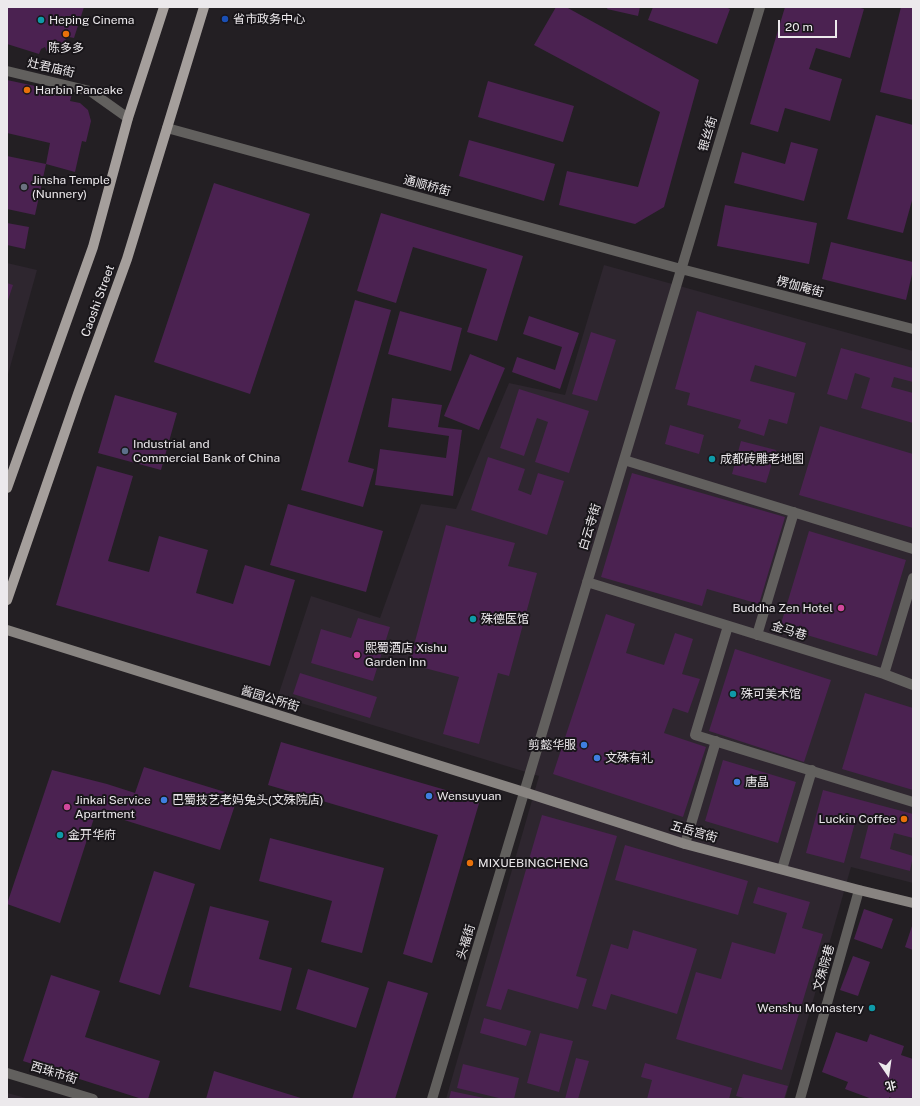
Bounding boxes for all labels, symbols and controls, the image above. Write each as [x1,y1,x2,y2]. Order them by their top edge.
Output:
place label: 省市政务中心 [233,12,305,26]
scale bar [780,12,839,38]
place label: Heping Cinema [49,13,134,27]
marker: 省市政务中心 [220,14,230,24]
marker: Heping Cinema [36,15,46,25]
text: 20 m [785,20,813,34]
marker: 陈多多 [61,29,71,39]
place label: 陈多多 [48,41,84,55]
street label: 灶君庙街 [26,56,76,80]
place label: Harbin Pancake [35,83,123,97]
marker: Harbin Pancake [22,85,32,95]
street label: 银丝街 [696,115,720,153]
place label: Jinsha Temple (Nunnery) [32,173,110,201]
street label: 通顺桥街 [402,173,452,199]
marker: Jinsha Temple (Nunnery) [19,182,29,192]
street label: Caoshi Street [78,263,118,339]
street label: 楞伽庵街 [775,274,825,300]
place label: Industrial and Commercial Bank of China [133,437,280,465]
marker: Industrial and Commercial Bank of China [120,446,130,456]
place label: 成都砖雕老地图 [720,452,804,466]
marker: 成都砖雕老地图 [707,454,717,464]
street label: 白云寺街 [576,502,604,552]
place label: Buddha Zen Hotel [732,601,833,615]
marker: Buddha Zen Hotel [836,603,846,613]
place label: 殊德医馆 [481,612,529,626]
marker: 殊德医馆 [468,614,478,624]
street label: 金马巷 [770,619,808,643]
place label: 熙蜀酒店 Xishu Garden Inn [365,641,447,669]
marker: 熙蜀酒店 Xishu Garden Inn [352,650,362,660]
street label: 酱园公所街 [239,683,301,715]
place label: 殊可美术馆 [741,687,801,701]
marker: 殊可美术馆 [728,689,738,699]
place label: 剪懿华服 [528,738,576,752]
marker: 剪懿华服 [579,740,589,750]
place label: 文殊有礼 [605,751,653,765]
marker: 文殊有礼 [592,753,602,763]
place label: 唐晶 [745,775,769,789]
marker: 唐晶 [732,777,742,787]
place label: Wensuyuan [437,789,502,803]
marker: Wensuyuan [424,791,434,801]
place label: Jinkai Service Apartment [75,793,151,821]
place label: 巴蜀技艺老妈兔头(文殊院店) [172,793,323,807]
marker: 巴蜀技艺老妈兔头(文殊院店) [159,795,169,805]
marker: Jinkai Service Apartment [62,802,72,812]
place label: Luckin Coffee [818,812,896,826]
marker: Luckin Coffee [899,814,909,824]
street label: 五岳宫街 [669,818,719,846]
place label: 金开华府 [68,828,116,842]
marker: 金开华府 [55,830,65,840]
place label: MIXUEBINGCHENG [478,856,588,870]
marker: MIXUEBINGCHENG [465,858,475,868]
street label: 头福街 [454,923,478,961]
street label: 文殊院巷 [810,943,838,993]
place label: Wenshu Monastery [757,1001,864,1015]
marker: Wenshu Monastery [867,1003,877,1013]
north arrow [868,1054,908,1094]
street label: 西珠市街 [29,1059,79,1087]
text: 北 [884,1079,897,1093]

